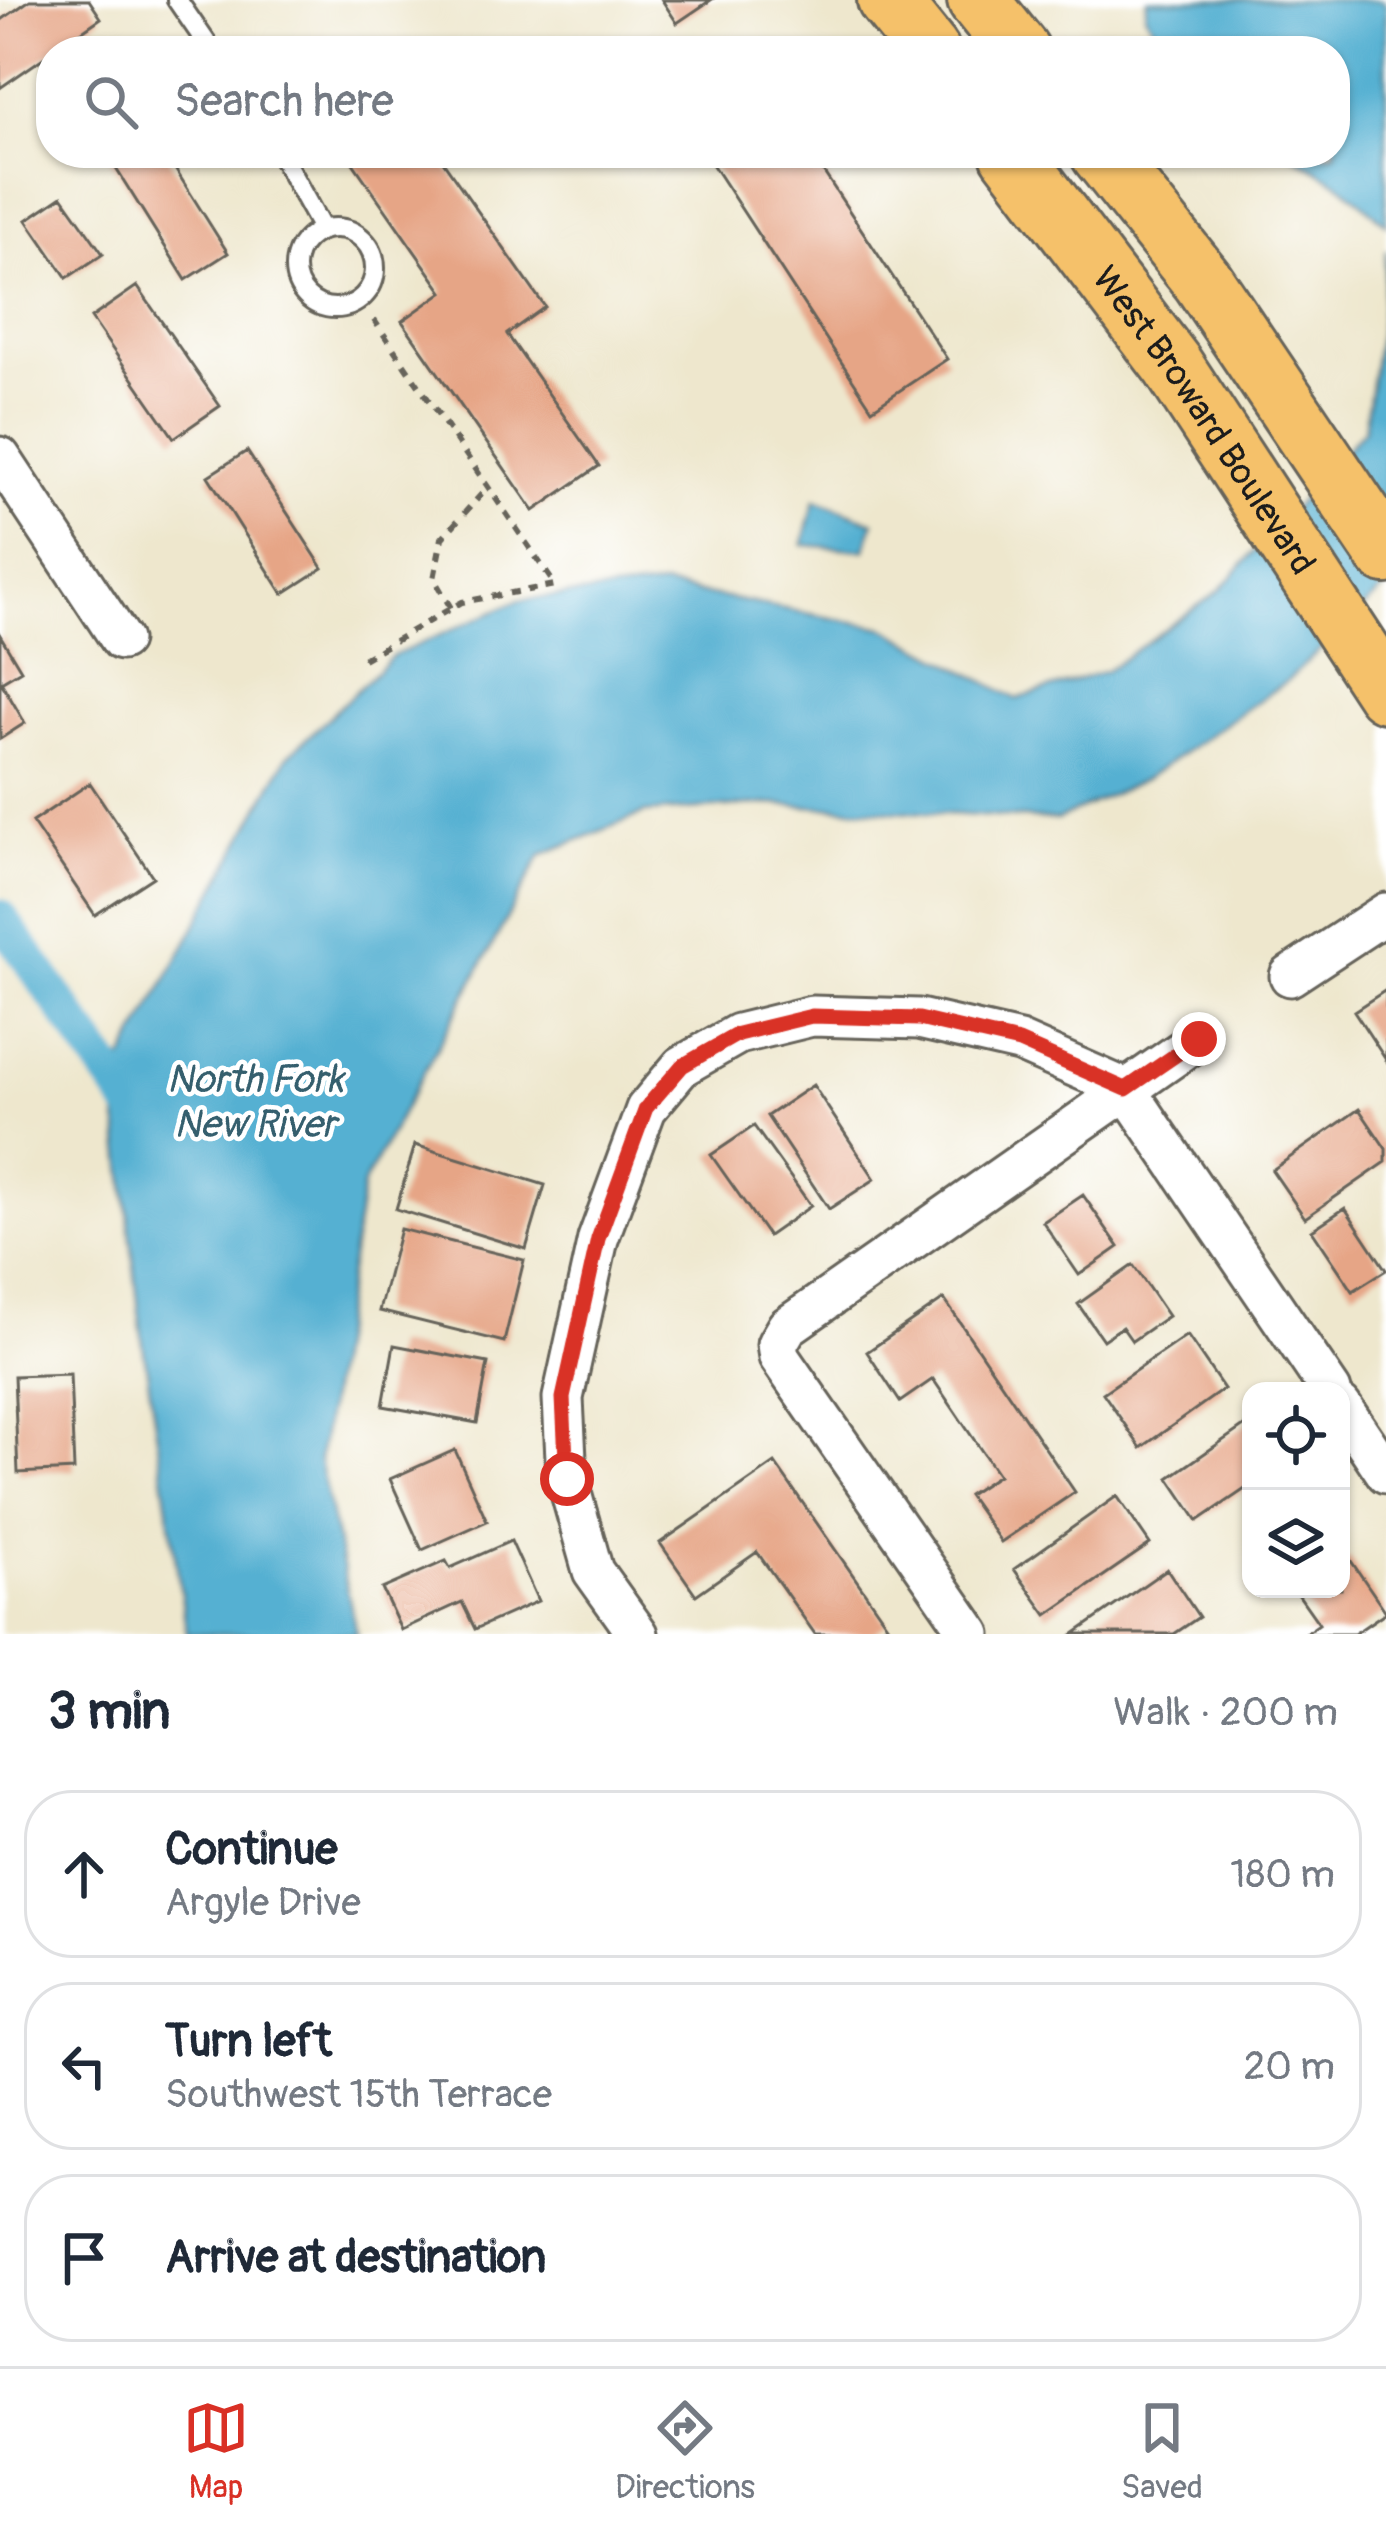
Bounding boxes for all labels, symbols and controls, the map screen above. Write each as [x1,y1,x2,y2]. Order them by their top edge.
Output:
search box [36,36,1350,168]
icon: search [78,69,144,135]
text: Search here [174,74,394,130]
street label: West Broward Boulevard [1083,257,1325,583]
route end [1172,1012,1226,1066]
water label: North Fork New River [167,1055,347,1149]
map controls [1242,1382,1350,1598]
button: locate [1242,1382,1350,1490]
route start [540,1452,594,1506]
button: layers [1242,1490,1350,1598]
text: 3 min [48,1680,170,1744]
text: Walk · 200 m [1113,1688,1338,1737]
text: Continue [165,1822,338,1878]
icon: ahead [51,1841,117,1907]
text: 180 m [1230,1850,1335,1899]
text: Argyle Drive [165,1878,361,1927]
text: Turn left [165,2014,332,2070]
icon: left [51,2033,117,2099]
text: 20 m [1243,2042,1335,2091]
text: Southwest 15th Terrace [165,2070,552,2119]
icon: arrive [51,2225,117,2291]
text: Arrive at destination [165,2230,546,2286]
tab: Map [183,2395,249,2508]
tab: Directions [615,2395,755,2508]
tab: Saved [1121,2395,1203,2508]

